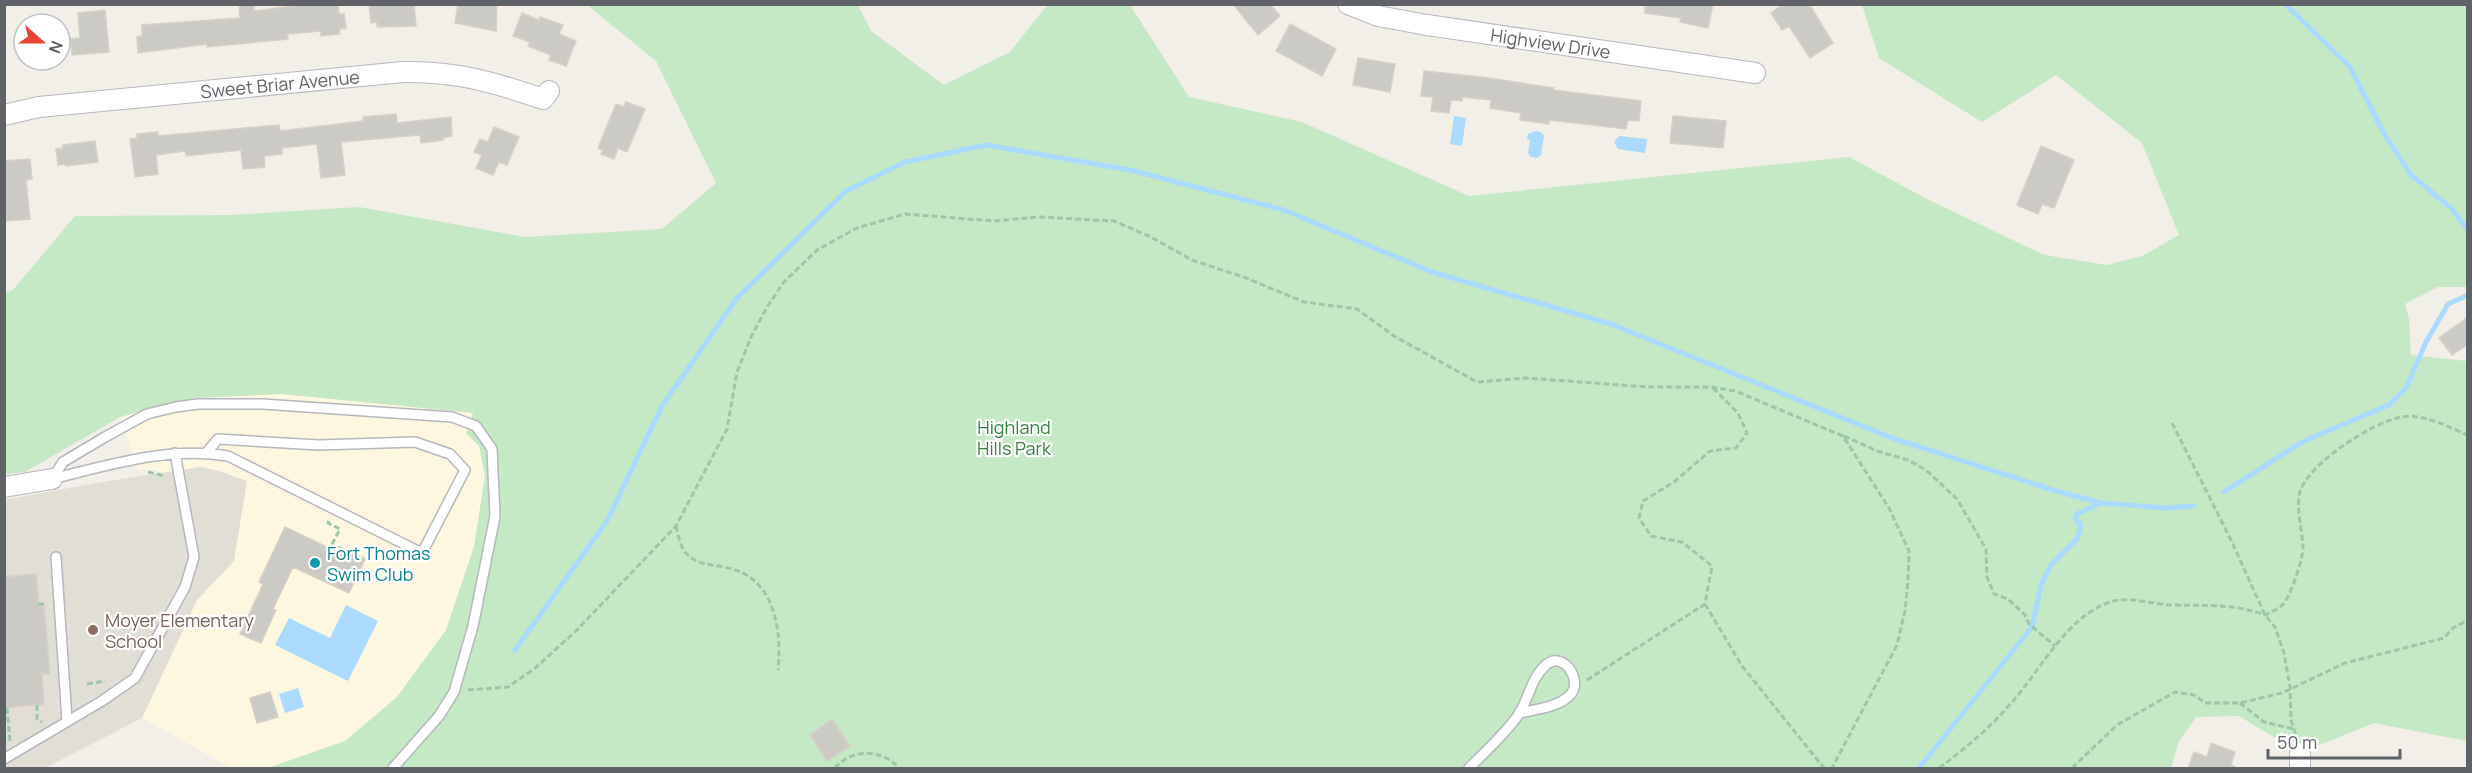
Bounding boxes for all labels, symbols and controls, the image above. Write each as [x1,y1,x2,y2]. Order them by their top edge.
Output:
north arrow [12,12,72,72]
street label: Highview Drive [1489,22,1612,64]
text: N [44,38,68,57]
street label: Sweet Briar Avenue [199,64,361,103]
park label: Highland Hills Park [977,415,1052,460]
place label: Fort Thomas Swim Club [327,541,431,586]
marker: Fort Thomas Swim Club [308,556,322,570]
place label: Moyer Elementary School [105,608,255,653]
marker: Moyer Elementary School [86,623,100,637]
scale bar [2268,722,2400,760]
text: 50 m [2277,730,2317,754]

